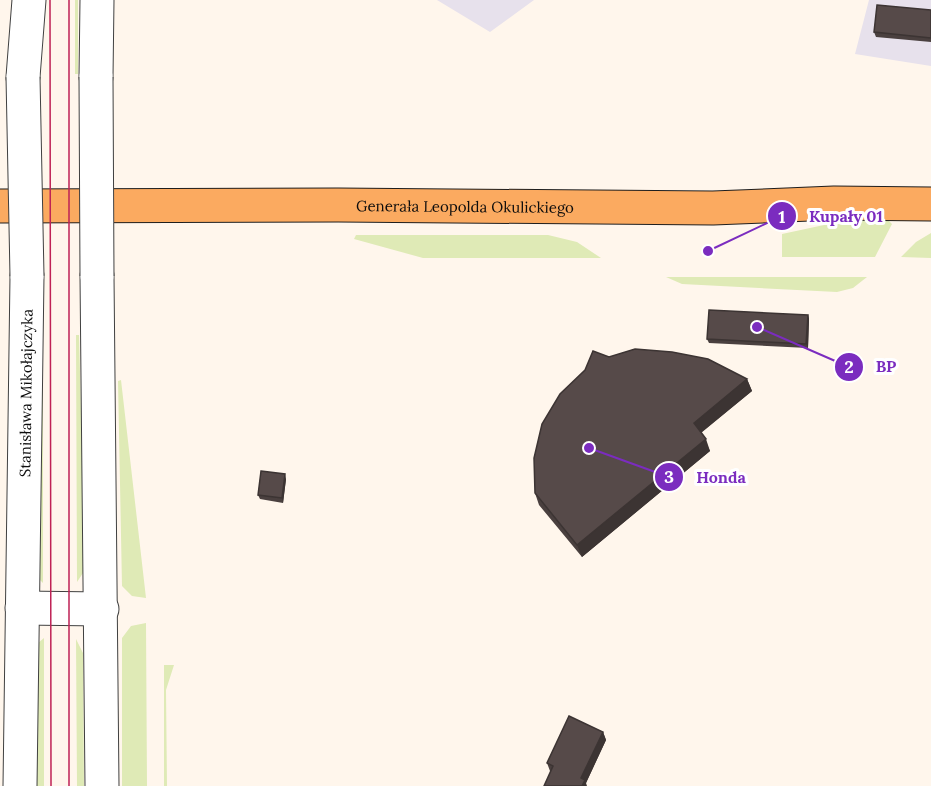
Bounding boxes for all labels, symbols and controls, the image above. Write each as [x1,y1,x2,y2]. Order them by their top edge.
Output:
street label: Generała Leopolda Okulickiego [356,196,574,216]
callout: Kupały 01 [767,199,895,233]
text: 1 [778,205,786,228]
text: Kupały 01 [809,206,883,226]
street label: Stanisława Mikołajczyka [15,309,36,477]
callout: BP [834,350,908,384]
text: 2 [844,355,854,378]
text: BP [876,356,896,376]
callout: Honda [654,460,758,494]
text: 3 [664,465,674,488]
text: Honda [696,467,746,487]

